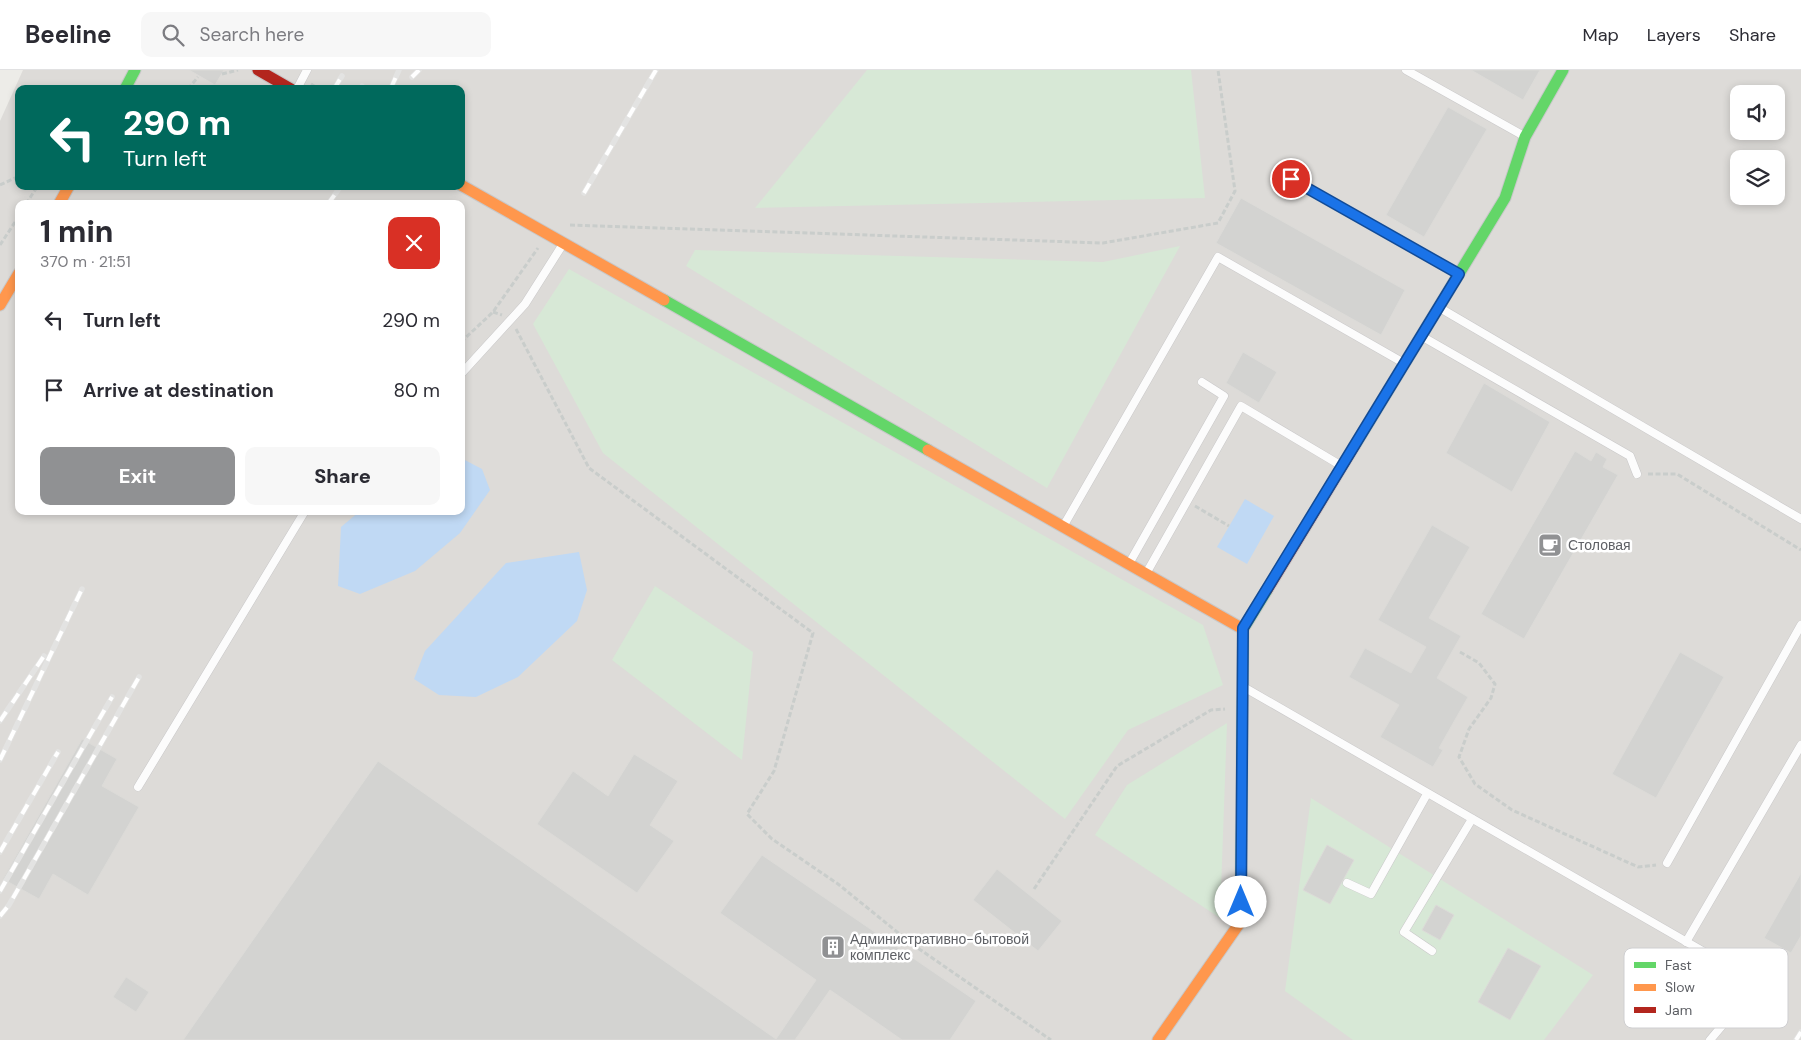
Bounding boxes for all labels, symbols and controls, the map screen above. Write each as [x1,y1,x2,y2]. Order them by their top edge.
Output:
search box [141,12,491,57]
text: Beeline [25,19,111,50]
icon: search [159,21,187,49]
text: Search here [199,22,304,47]
text: Map [1583,23,1619,47]
text: Layers [1647,23,1701,47]
text: Share [1729,23,1776,47]
map controls [1730,85,1785,205]
button: sound [1730,85,1785,140]
text: 290 m [123,100,231,146]
icon: left [40,105,105,170]
text: Turn left [123,144,207,173]
button: layers [1730,150,1785,205]
pin [1270,158,1312,200]
icon: arrive [1277,165,1305,193]
text: 1 min [40,212,113,251]
button: close [388,217,440,269]
text: 370 m · 21:51 [40,251,131,272]
icon: left [40,306,68,334]
text: Turn left [83,308,161,333]
text: 290 m [382,308,440,333]
icon: arrive [40,376,68,404]
text: Arrive at destination [83,378,274,403]
text: 80 m [393,378,440,403]
button: Exit [40,447,235,505]
button: Share [245,447,440,505]
cafe icon: Столовая [1537,532,1563,558]
place label: Столовая [1568,536,1631,554]
position arrow [1214,875,1266,927]
place label: Административно-бытовой комплекс [850,930,1029,964]
building icon: Административно-бытовой комплекс [820,934,846,960]
legend [1624,948,1788,1028]
text: Fast [1665,956,1692,974]
text: Slow [1665,978,1695,996]
text: Jam [1665,1001,1692,1019]

